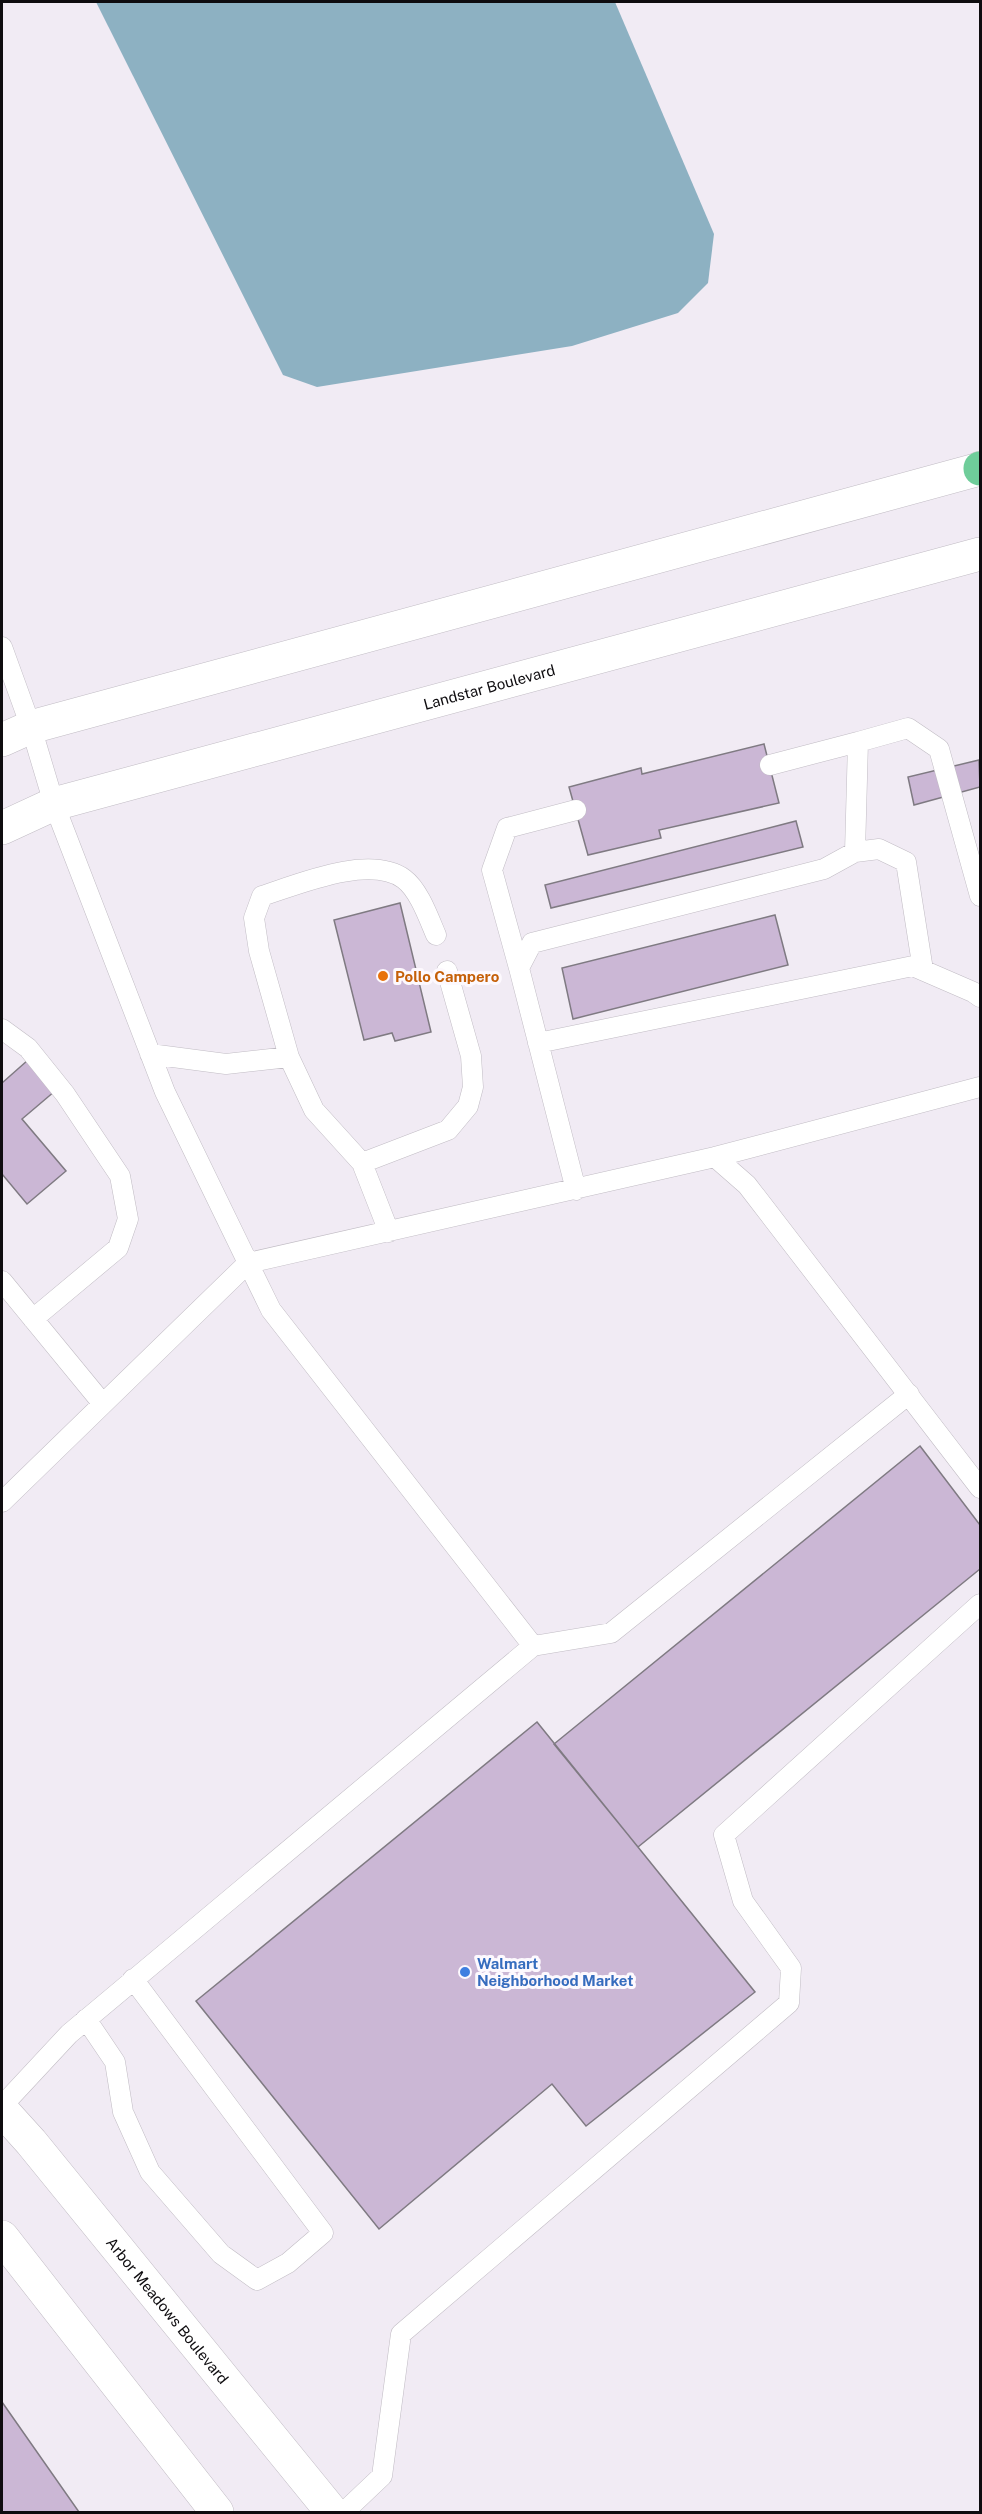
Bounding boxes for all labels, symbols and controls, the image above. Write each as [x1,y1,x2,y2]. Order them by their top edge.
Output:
street label: Landstar Boulevard [421,661,557,712]
place label: Pollo Campero [395,968,500,985]
marker: Pollo Campero [376,969,390,983]
place label: Walmart Neighborhood Market [477,1955,633,1989]
marker: Walmart Neighborhood Market [458,1965,472,1979]
street label: Arbor Meadows Boulevard [103,2234,232,2387]

